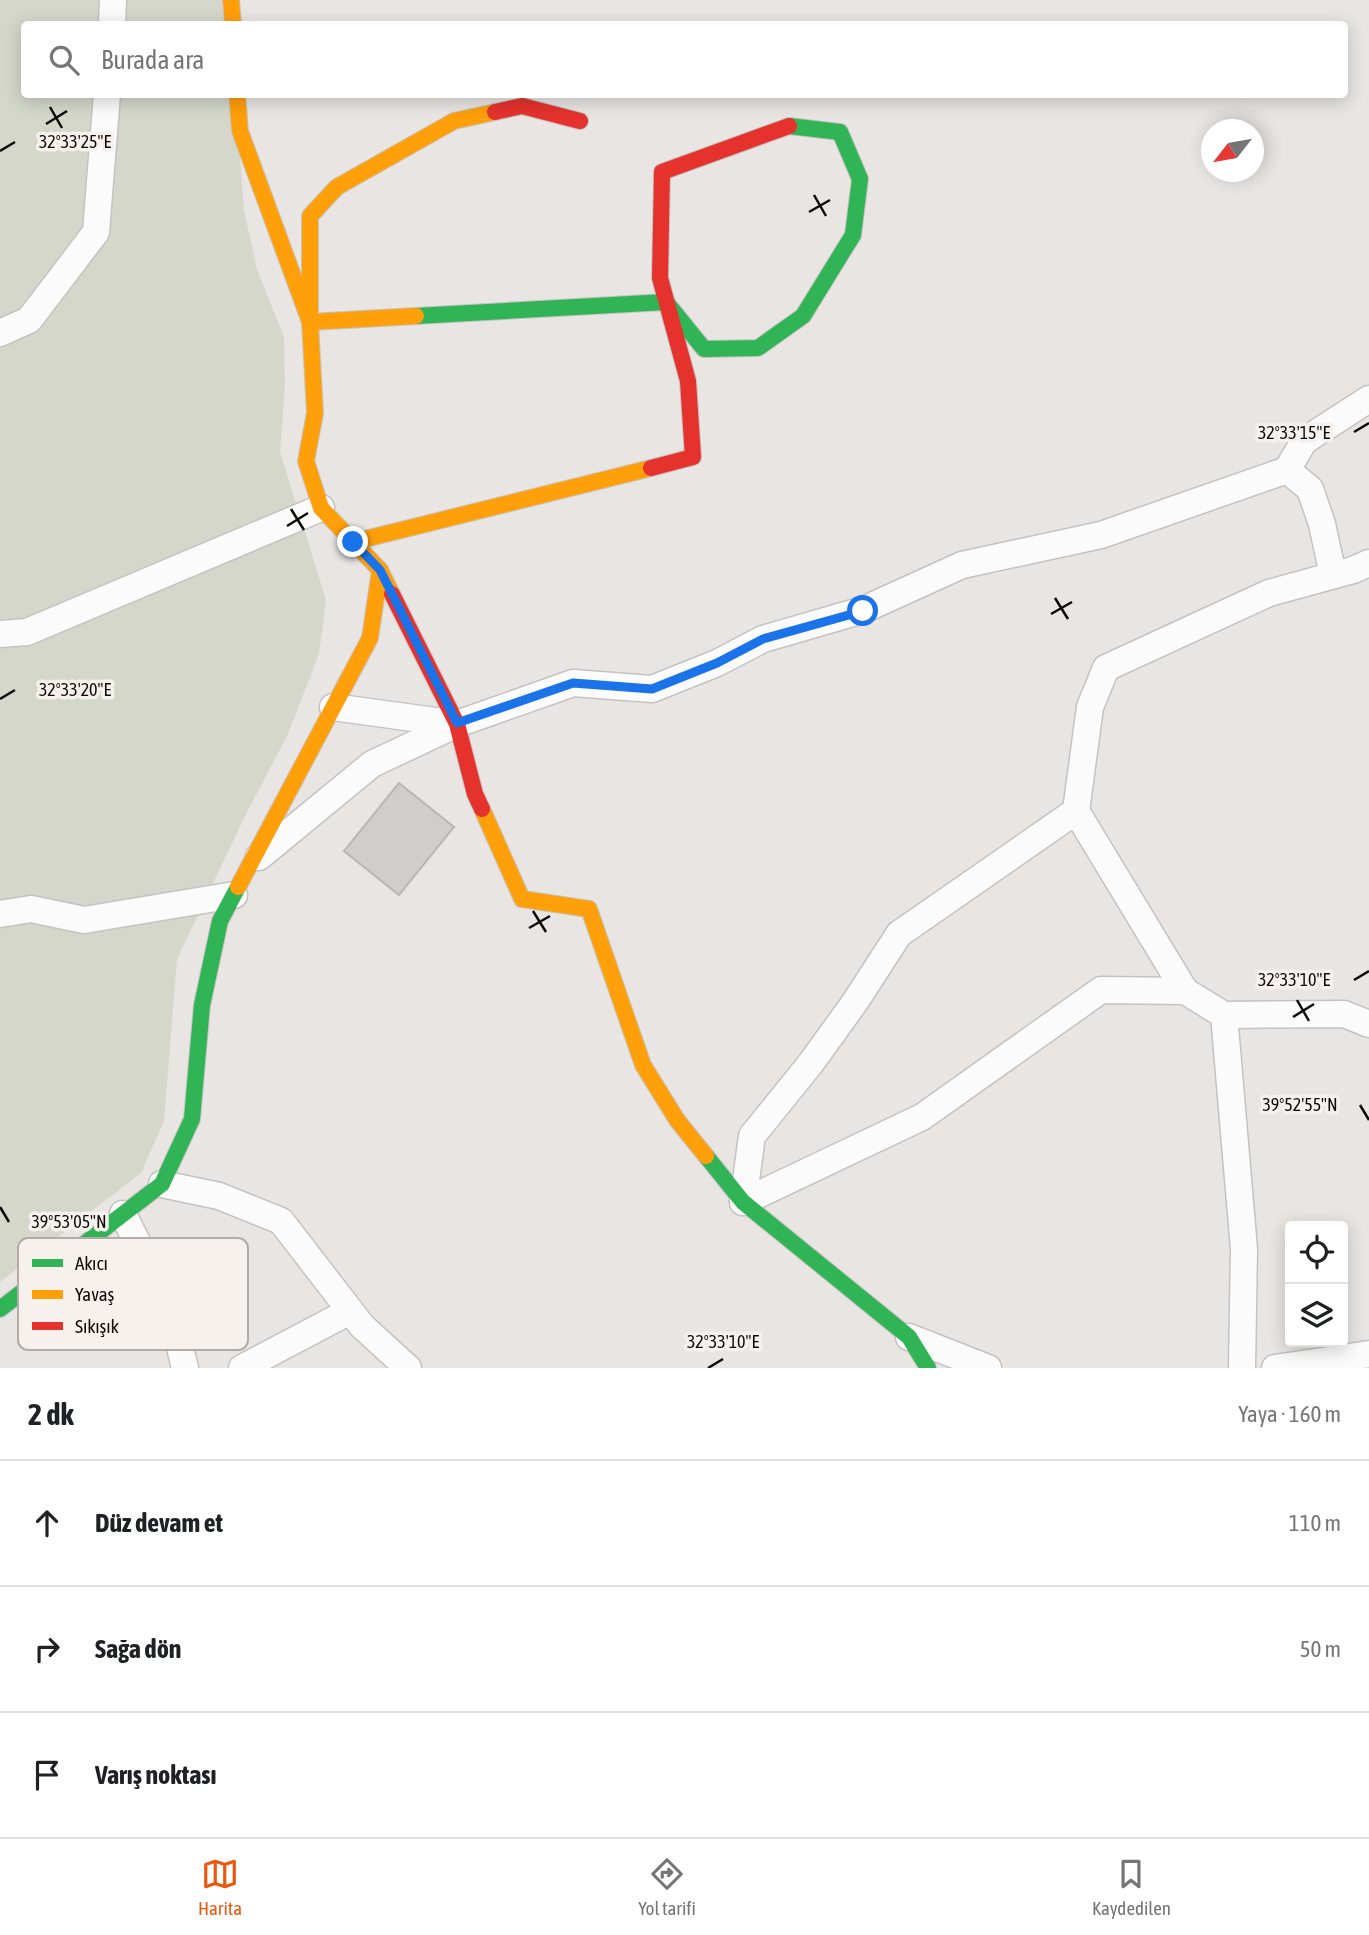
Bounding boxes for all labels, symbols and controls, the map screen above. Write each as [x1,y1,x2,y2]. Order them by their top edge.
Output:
search box [21,21,1348,98]
icon: search [45,41,83,79]
text: Burada ara [101,45,204,75]
north arrow [1201,119,1264,182]
text: 32°33'25"E [39,131,111,152]
text: 32°33'15"E [1258,422,1330,443]
route end [337,526,368,557]
route start [847,595,878,626]
text: 32°33'20"E [39,679,111,700]
text: 32°33'10"E [1258,969,1330,990]
text: 39°52'55"N [1262,1094,1338,1115]
text: 39°53'05"N [31,1211,107,1232]
map controls [1285,1221,1348,1347]
button: locate [1285,1221,1348,1284]
legend [18,1238,248,1350]
text: Akıcı [75,1252,108,1274]
text: Yavaş [75,1283,115,1305]
button: layers [1285,1284,1348,1347]
text: Sıkışık [75,1315,120,1337]
text: 32°33'10"E [687,1331,759,1352]
text: 2 dk [28,1397,74,1431]
text: Yaya · 160 m [1238,1401,1341,1427]
icon: ahead [28,1504,66,1542]
text: Düz devam et [95,1508,223,1538]
text: 110 m [1289,1510,1341,1536]
icon: right [28,1630,66,1668]
text: Sağa dön [95,1634,181,1664]
text: 50 m [1300,1636,1341,1662]
icon: arrive [28,1756,66,1794]
text: Varış noktası [95,1760,216,1790]
tab: Harita [198,1855,242,1919]
tab: Yol tarifi [638,1855,696,1919]
tab: Kaydedilen [1092,1855,1171,1919]

